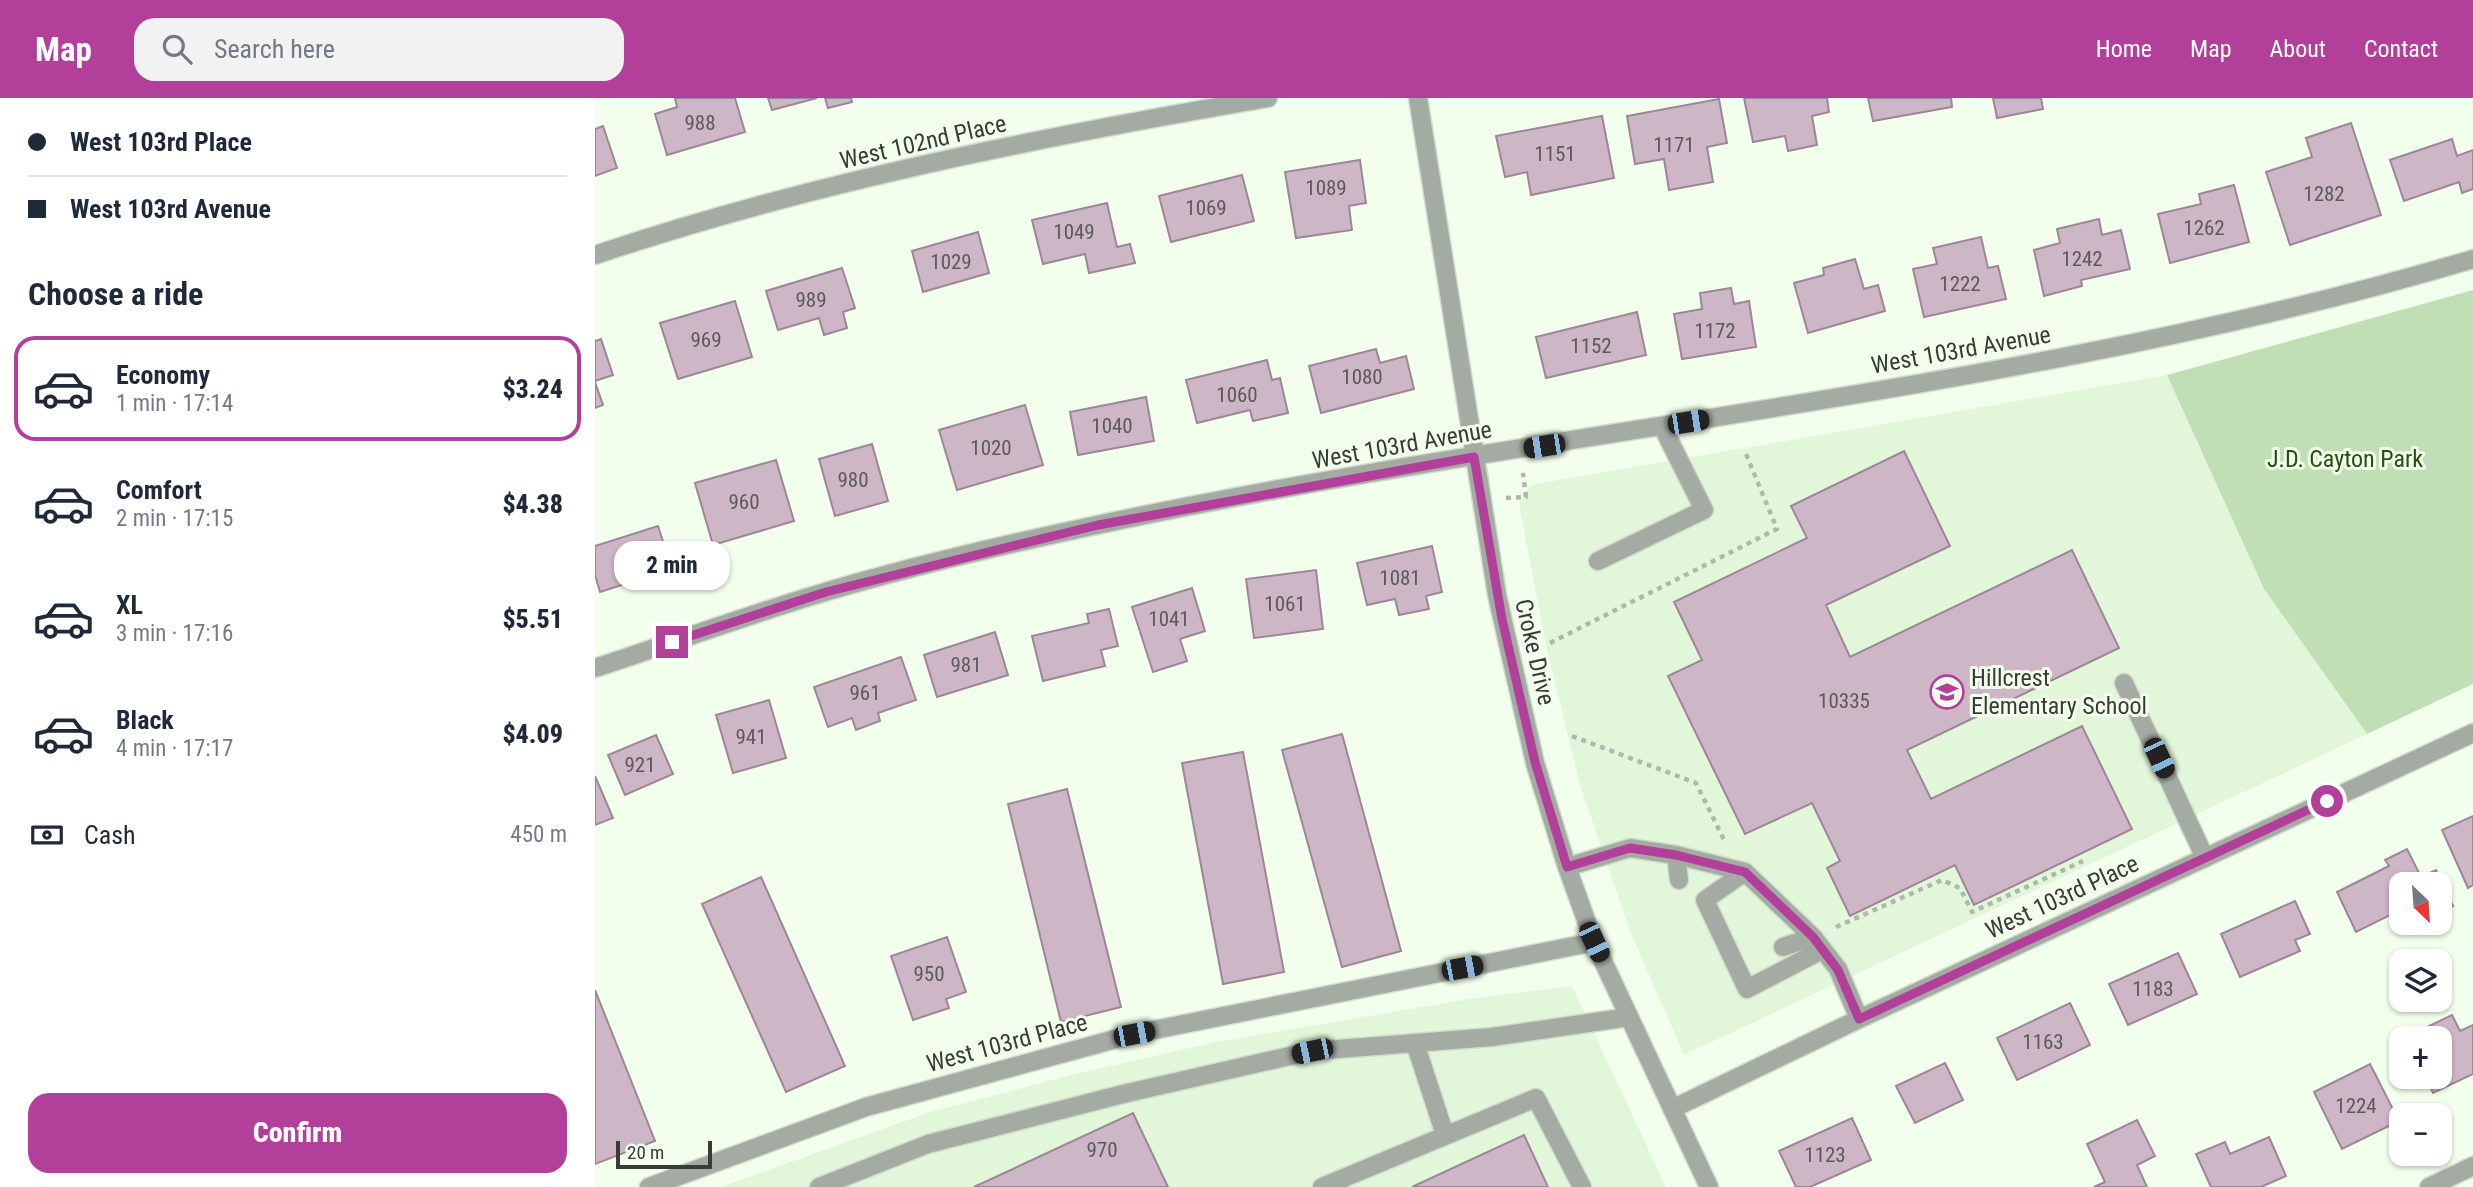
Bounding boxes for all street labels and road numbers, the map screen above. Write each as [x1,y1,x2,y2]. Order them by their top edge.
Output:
street label: West 102nd Place [837,109,1009,175]
street label: West 103rd Avenue [1869,320,2053,380]
street label: West 103rd Avenue [1310,415,1494,475]
street label: Croke Drive [1509,596,1561,708]
street label: West 103rd Place [1981,849,2143,945]
street label: West 103rd Place [923,1008,1091,1078]

